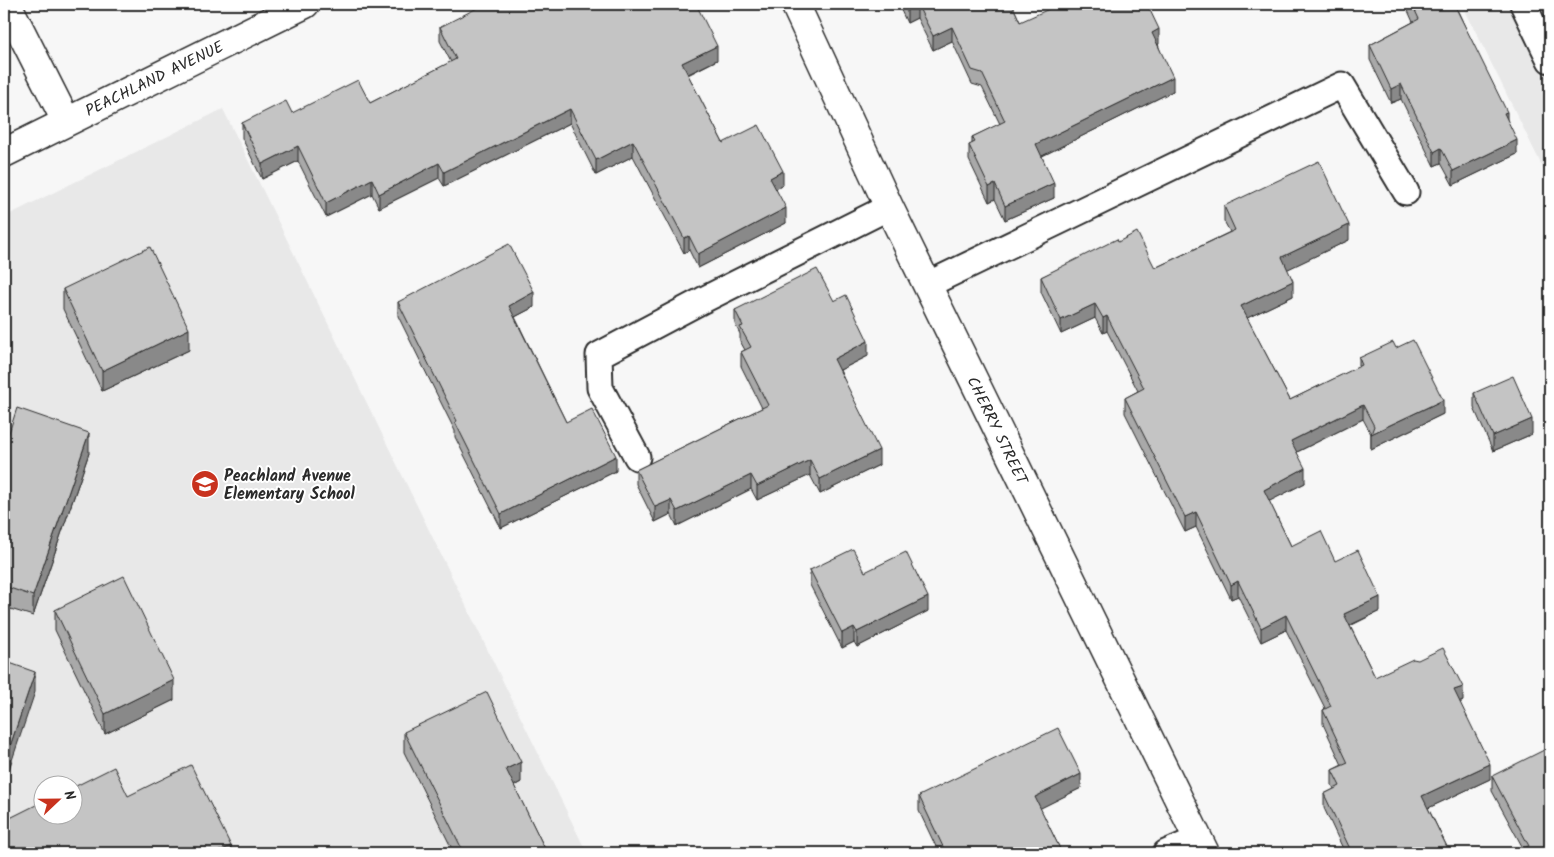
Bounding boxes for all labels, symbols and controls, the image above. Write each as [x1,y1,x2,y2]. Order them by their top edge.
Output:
street label: PEACHLAND AVENUE [81,35,229,124]
street label: CHERRY STREET [960,372,1034,490]
place label: Peachland Avenue Elementary School [224,464,356,507]
school or university icon: Peachland Avenue Elementary School [190,469,220,499]
north arrow [32,774,82,824]
text: N [57,787,81,804]

